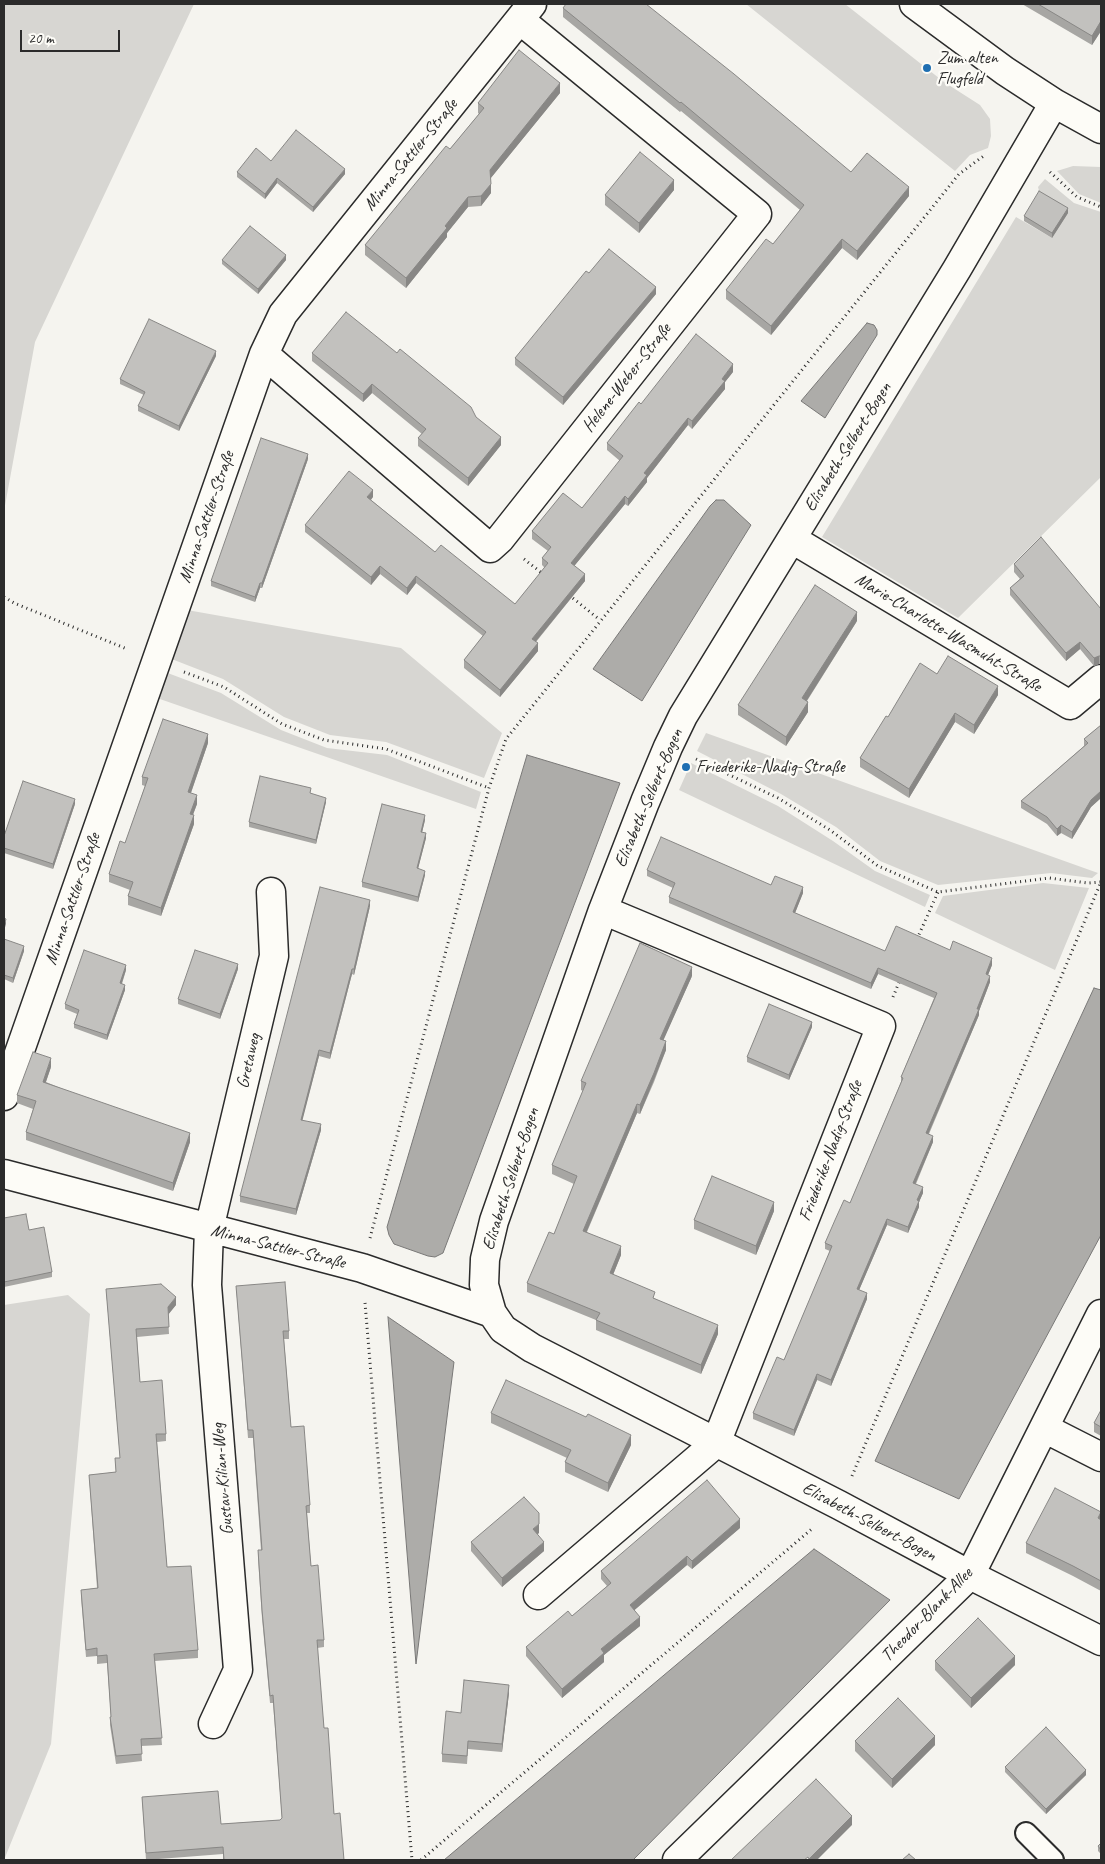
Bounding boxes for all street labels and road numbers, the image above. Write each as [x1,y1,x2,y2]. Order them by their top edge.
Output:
street label: Minna-Sattler-Straße [359,95,463,215]
street label: Helene-Weber-Straße [578,319,676,437]
street label: Elisabeth-Selbert-Bogen [800,378,896,516]
street label: Minna-Sattler-Straße [174,448,240,586]
street label: Marie-Charlotte-Wasmuht-Straße [851,569,1045,697]
street label: Elisabeth-Selbert-Bogen [610,725,688,871]
street label: Minna-Sattler-Straße [40,830,106,968]
street label: Gretaweg [232,1031,266,1091]
street label: Friederike-Nadig-Straße [794,1078,868,1224]
street label: Elisabeth-Selbert-Bogen [478,1105,544,1253]
street label: Minna-Sattler-Straße [209,1220,347,1274]
street label: Gustav-Kilian-Weg [207,1422,239,1536]
street label: Elisabeth-Selbert-Bogen [798,1478,940,1566]
street label: Theodor-Blank-Allee [877,1563,977,1667]

